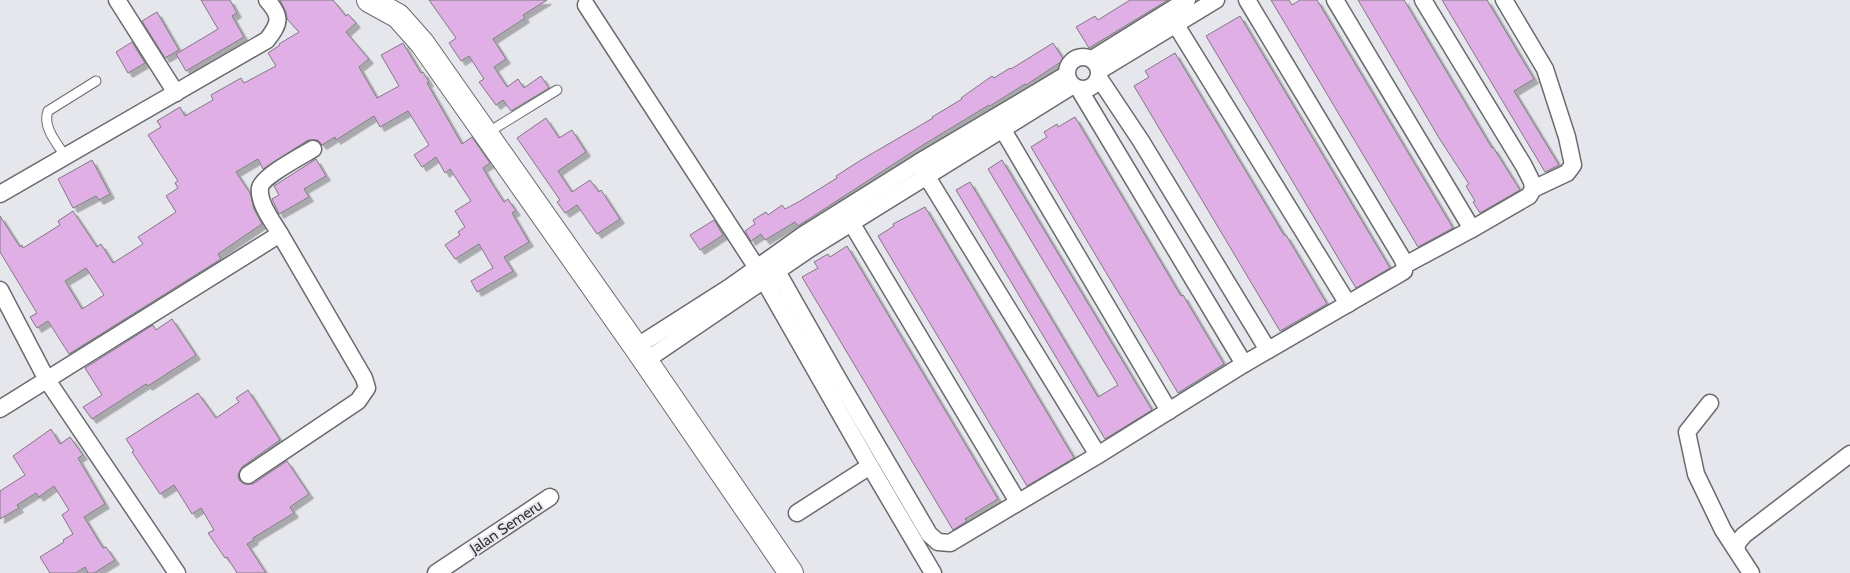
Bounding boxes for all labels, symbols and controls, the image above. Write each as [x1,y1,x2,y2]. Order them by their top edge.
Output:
street label: Jalan Semeru [466,496,546,558]

